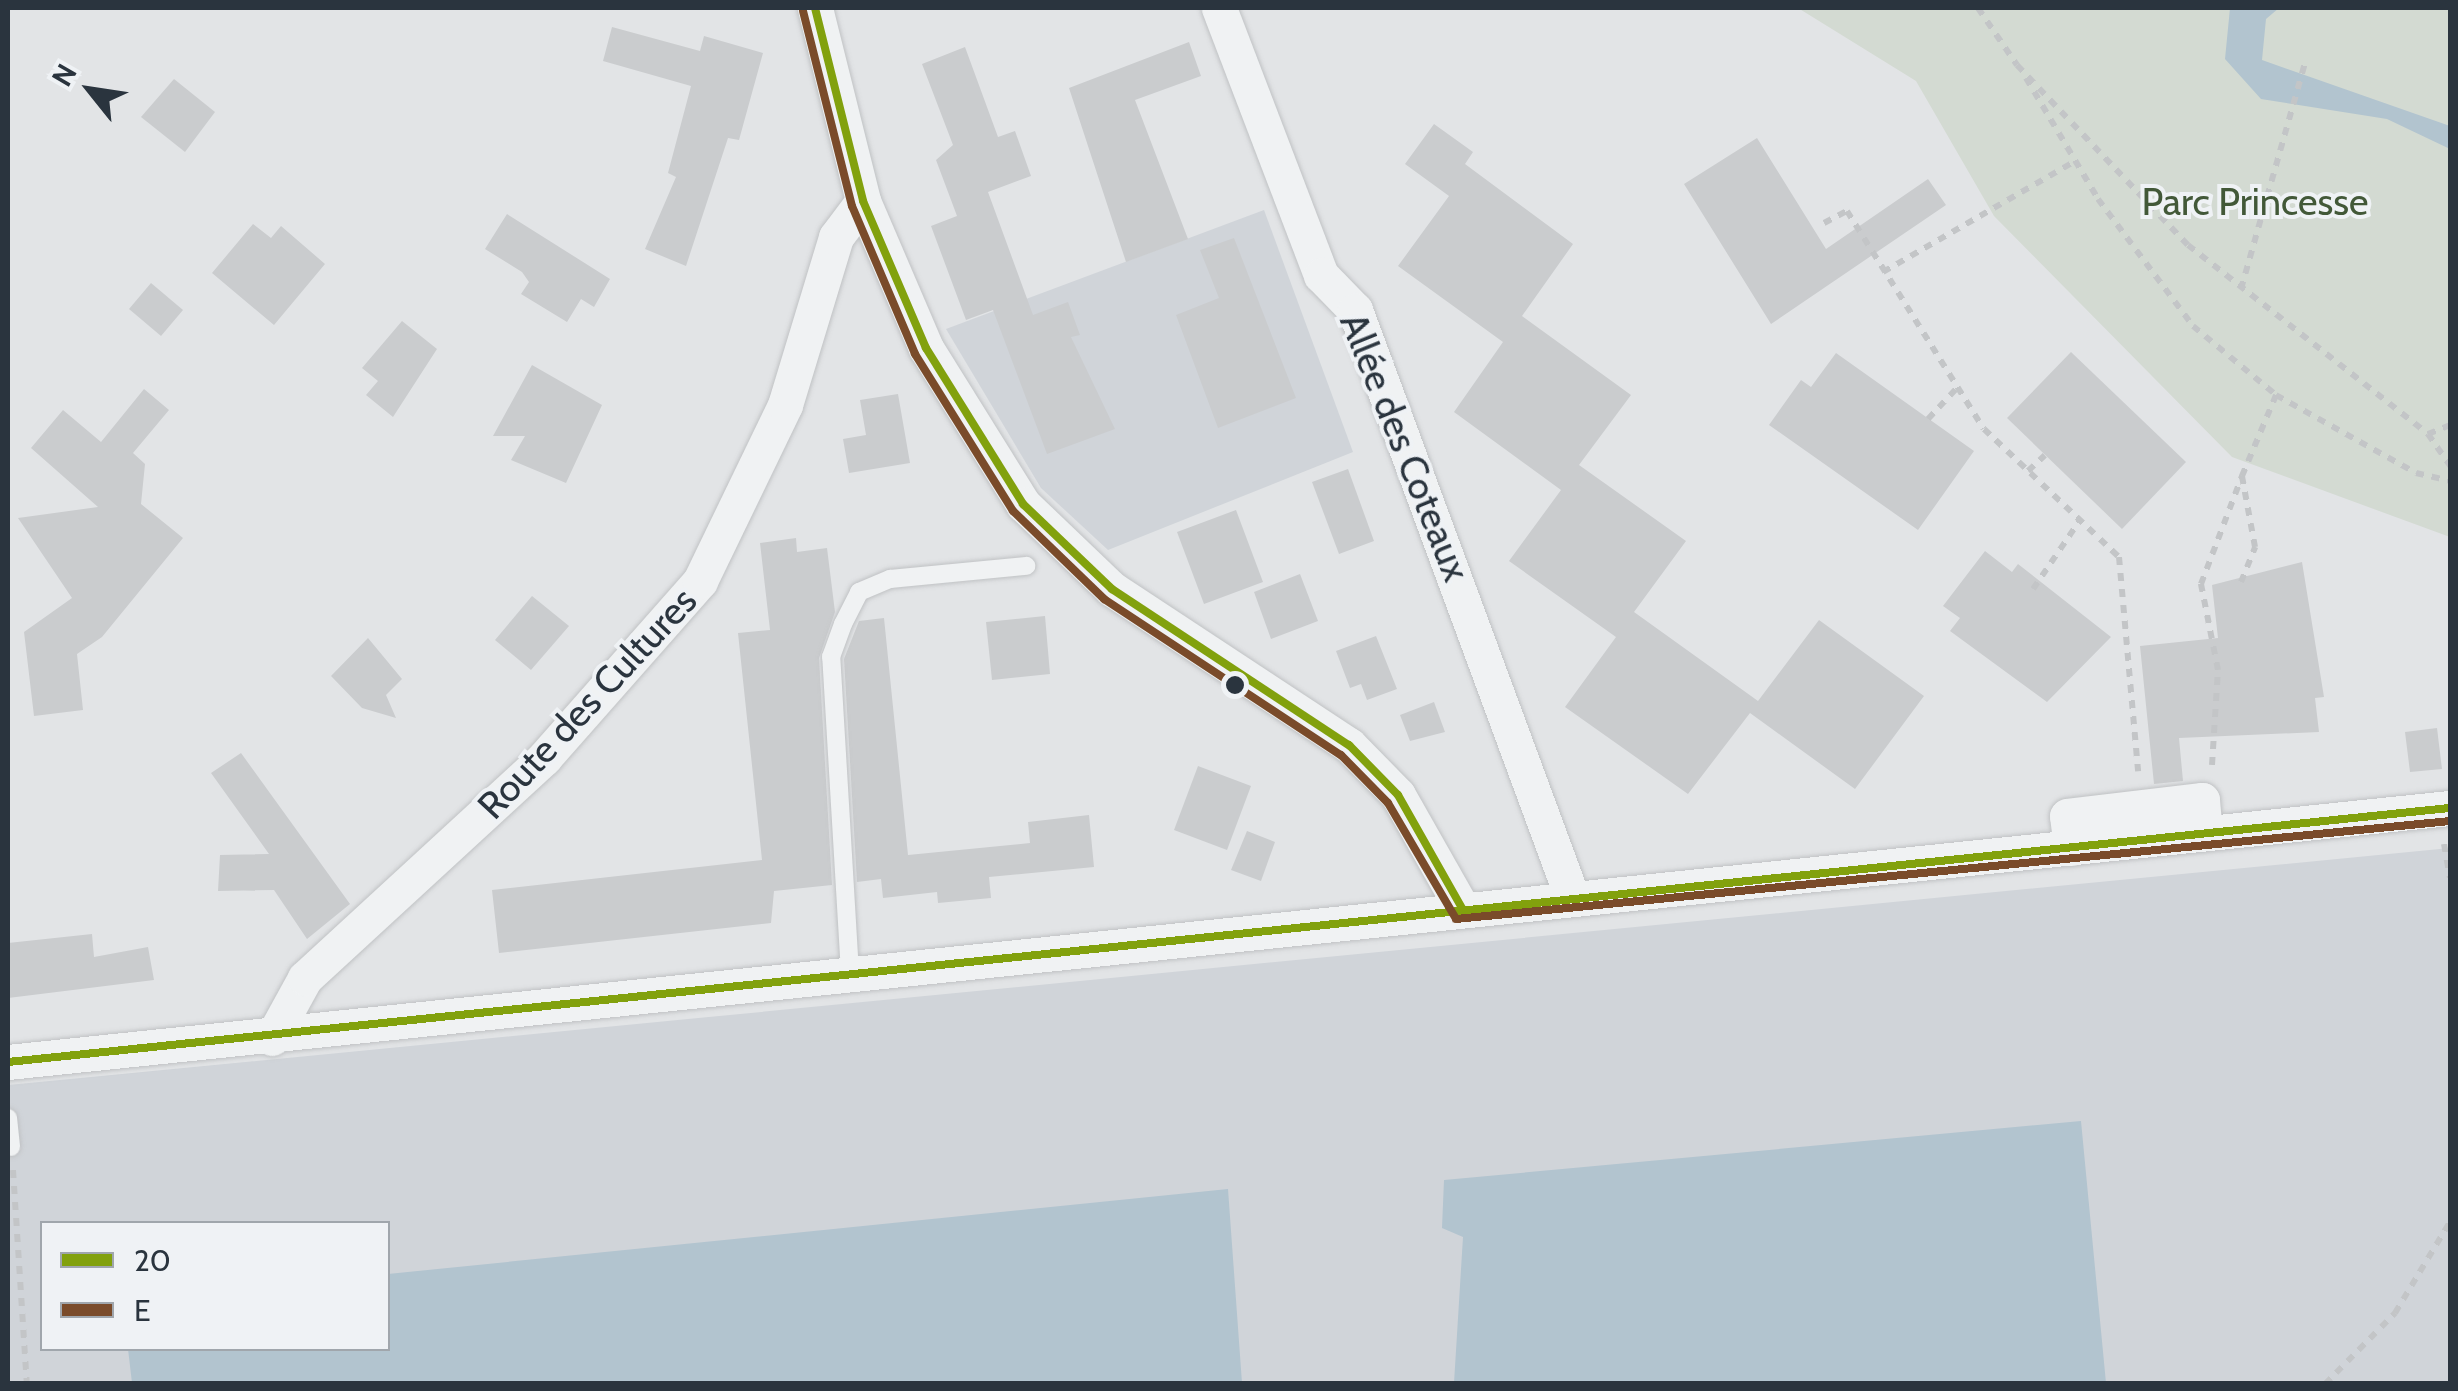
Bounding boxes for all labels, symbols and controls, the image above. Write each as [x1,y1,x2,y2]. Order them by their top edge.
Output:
north arrow [40,40,140,140]
text: N [44,58,84,92]
park label: Parc Princesse [2142,179,2368,225]
street label: Allée des Coteaux [1330,306,1480,588]
street label: Route des Cultures [468,578,706,828]
unlabelled marker [1225,675,1245,695]
legend [40,1221,390,1351]
text: 20 [134,1242,171,1279]
text: E [134,1292,151,1329]

